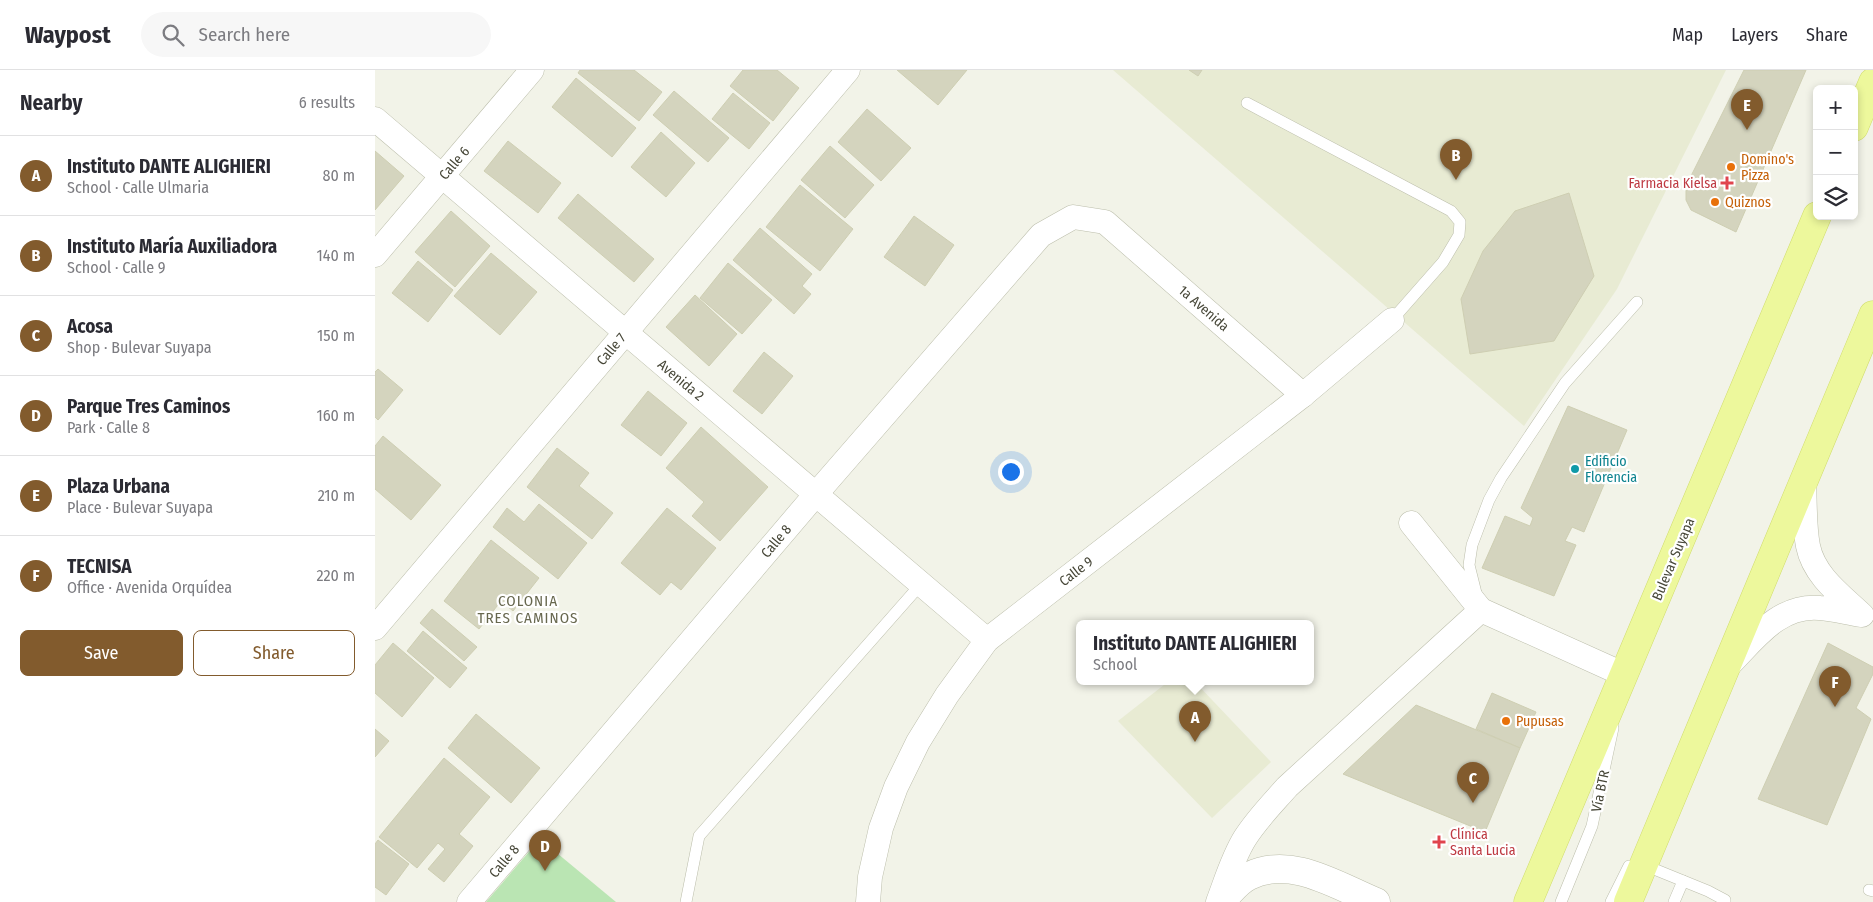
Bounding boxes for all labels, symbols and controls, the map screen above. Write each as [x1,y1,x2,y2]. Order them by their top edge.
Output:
search box [141,12,491,57]
text: Waypost [25,21,111,49]
icon: search [159,21,187,49]
text: Search here [199,23,290,46]
text: Map [1672,24,1703,46]
text: Layers [1731,24,1778,46]
text: Share [1806,24,1848,46]
map controls [1813,85,1858,220]
button: + [1813,85,1858,130]
pin: E [1731,89,1763,130]
text: Nearby [20,90,82,116]
text: 6 results [299,93,355,112]
button: − [1813,130,1858,175]
pin: B [1440,139,1472,180]
street label: Calle 6 [436,143,473,183]
place label: Domino's Pizza [1741,151,1794,184]
text: Instituto DANTE ALIGHIERI [67,155,271,178]
marker: Domino's Pizza [1725,161,1737,173]
text: A [32,166,40,185]
text: 80 m [323,166,355,185]
place label: Farmacia Kielsa [1628,175,1717,192]
button: layers [1813,175,1858,220]
marker: Farmacia Kielsa [1721,177,1733,189]
text: School · Calle Ulmaria [67,178,209,197]
place label: Quiznos [1725,194,1771,211]
marker: Quiznos [1709,196,1721,208]
text: Instituto María Auxiliadora [67,235,277,258]
text: B [32,246,40,265]
text: 140 m [317,246,355,265]
text: School · Calle 9 [67,258,166,277]
street label: 1a Avenida [1175,282,1232,335]
text: Acosa [67,315,113,338]
text: C [32,326,40,345]
text: 150 m [317,326,355,345]
street label: Calle 7 [593,329,630,369]
text: Shop · Bulevar Suyapa [67,338,212,357]
street label: Avenida 2 [654,356,707,405]
text: Parque Tres Caminos [67,395,230,418]
text: D [31,406,41,425]
text: 160 m [316,406,355,425]
text: Park · Calle 8 [67,418,150,437]
place label: Edificio Florencia [1585,453,1637,486]
your location [998,459,1024,485]
marker: Edificio Florencia [1569,463,1581,475]
text: Plaza Urbana [67,475,170,498]
text: E [32,486,40,505]
text: 210 m [318,486,355,505]
text: Place · Bulevar Suyapa [67,498,213,517]
street label: Bulevar Suyapa [1648,515,1699,603]
street label: Calle 8 [758,521,795,561]
street label: Calle 9 [1056,553,1097,590]
text: TECNISA [67,555,132,578]
text: F [32,566,40,585]
text: 220 m [316,566,355,585]
text: Office · Avenida Orquídea [67,578,232,597]
district label: COLONIA TRES CAMINOS [477,592,579,627]
popup [1076,620,1314,685]
button: Save [20,630,183,676]
button: Share [193,630,355,676]
text: Instituto DANTE ALIGHIERI [1093,632,1297,655]
text: School [1093,655,1137,674]
pin: F [1819,666,1851,707]
pin: A [1179,701,1211,742]
place label: Pupusas [1516,713,1564,730]
marker: Pupusas [1500,715,1512,727]
pin: C [1457,762,1489,803]
street label: Vía BTR [1588,768,1613,814]
place label: Clínica Santa Lucia [1450,826,1516,859]
pin: D [529,830,561,871]
marker: Clínica Santa Lucia [1432,835,1446,849]
street label: Calle 8 [486,841,523,881]

